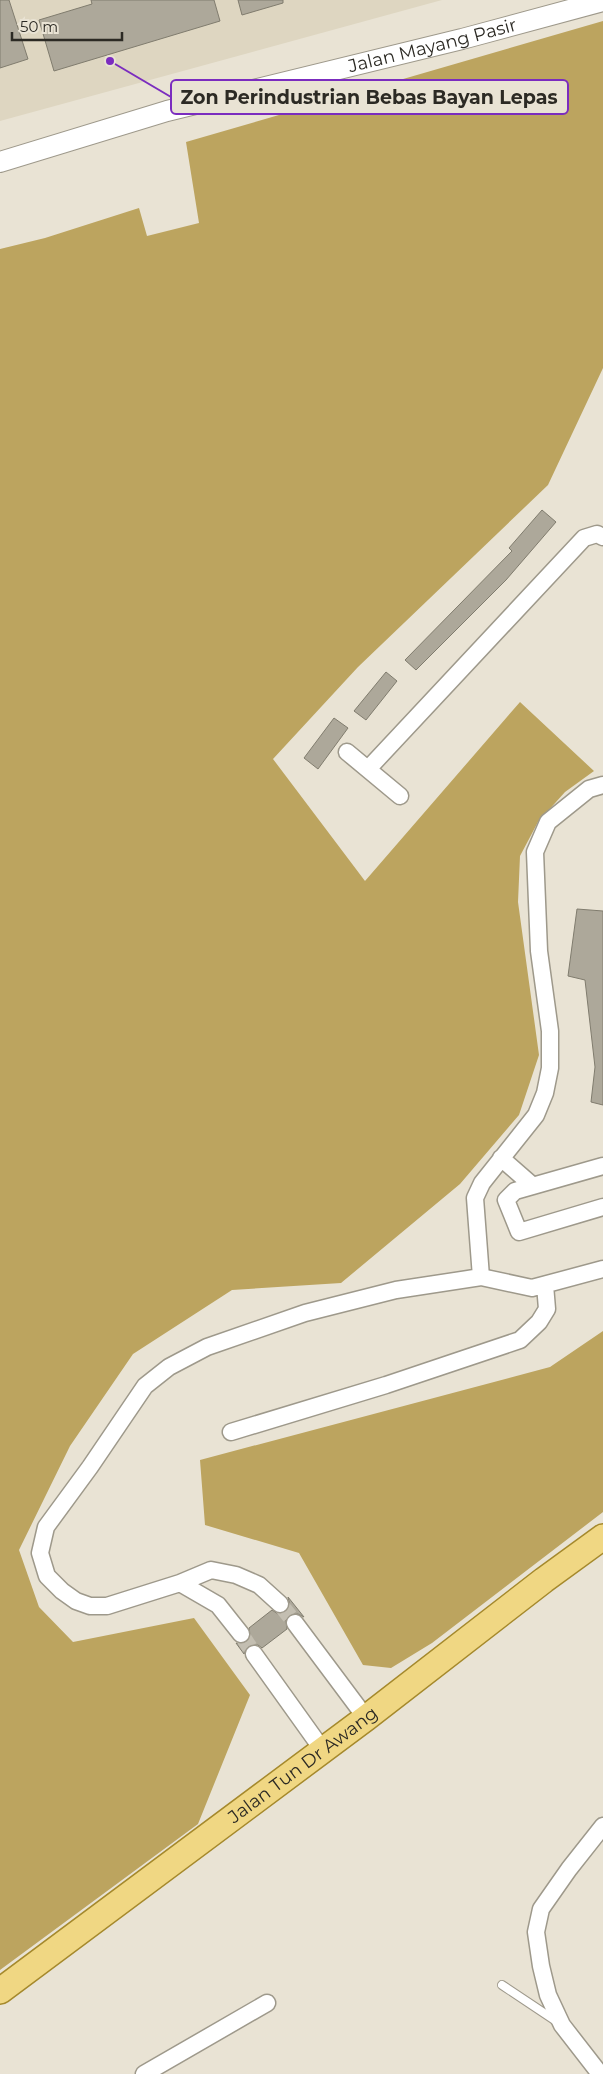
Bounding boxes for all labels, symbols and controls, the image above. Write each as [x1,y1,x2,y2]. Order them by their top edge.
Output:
scale bar [12,10,122,42]
street label: Jalan Mayang Pasir [345,14,519,78]
text: 50 m [20,17,58,36]
callout: Zon Perindustrian Bebas Bayan Lepas [171,80,568,114]
text: Zon Perindustrian Bebas Bayan Lepas [181,86,557,109]
street label: Jalan Tun Dr Awang [223,1702,382,1829]

